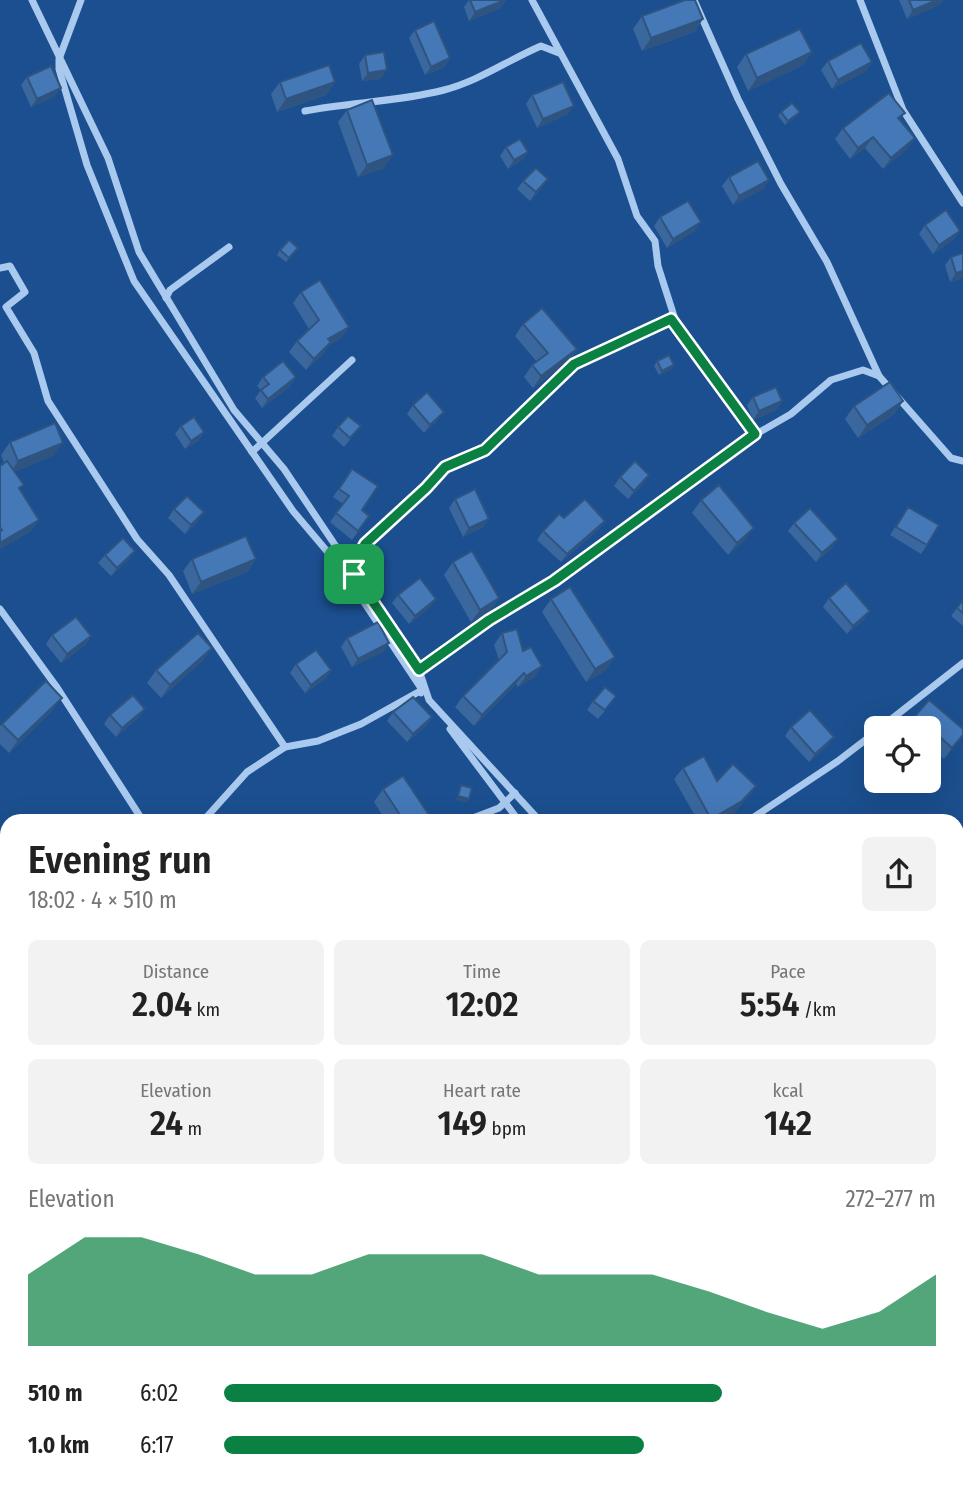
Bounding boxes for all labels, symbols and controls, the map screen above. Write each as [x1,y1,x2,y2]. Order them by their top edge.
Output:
pin [324,544,384,604]
icon: arrive [335,555,373,593]
map controls [864,716,941,793]
button: locate [864,716,941,793]
text: Evening run [28,837,212,883]
button: share [862,837,936,911]
text: 18:02 · 4 × 510 m [28,886,177,914]
text: Distance [143,960,209,983]
text: Time [463,960,501,983]
text: Pace [770,960,806,983]
text: 2.04 [132,983,192,1025]
text: 12:02 [445,983,519,1025]
text: 5:54 [740,983,799,1025]
text: km [192,998,220,1021]
text: /km [799,998,836,1021]
text: Elevation [140,1079,212,1102]
text: Heart rate [443,1079,521,1102]
text: kcal [773,1079,803,1102]
text: 24 [150,1102,183,1144]
text: 149 [438,1102,487,1144]
text: 142 [764,1102,812,1144]
text: m [183,1117,202,1140]
text: bpm [487,1117,526,1140]
text: Elevation [28,1185,115,1213]
text: 272–277 m [846,1185,936,1213]
text: 510 m [28,1379,83,1407]
text: 6:02 [140,1379,178,1407]
text: 1.0 km [28,1431,89,1459]
text: 6:17 [140,1431,174,1459]

